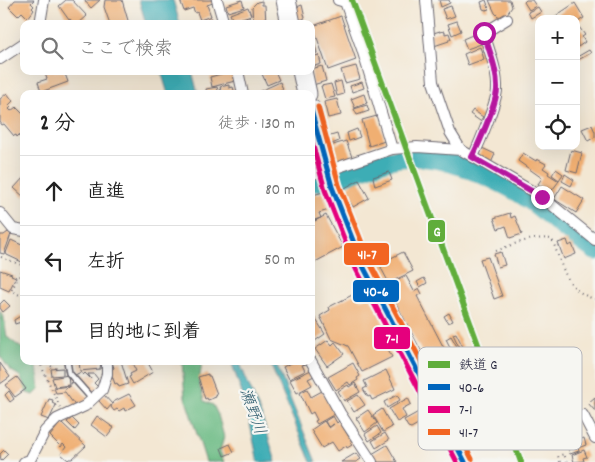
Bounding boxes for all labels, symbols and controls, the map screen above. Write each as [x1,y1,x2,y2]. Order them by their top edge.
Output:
map controls [535,15,580,150]
button: + [535,15,580,60]
search box [20,20,315,75]
route start [473,22,496,45]
icon: search [38,34,66,62]
text: ここで検索 [78,37,173,64]
button: − [535,60,580,105]
button: locate [535,105,580,150]
text: 2 分 [40,110,75,140]
text: 徒歩 · 130 m [218,113,295,136]
icon: ahead [40,177,68,205]
text: 80 m [265,179,295,202]
text: 直進 [87,180,125,207]
route end [531,186,554,209]
line badge: G [427,219,446,243]
text: G [433,223,441,243]
line badge: 41-7 [343,242,390,266]
text: 41-7 [357,246,377,266]
icon: left [40,247,68,275]
text: 50 m [264,249,295,272]
text: 左折 [87,250,125,277]
line badge: 40-6 [352,279,400,303]
text: 40-6 [363,283,389,303]
icon: arrive [40,317,68,345]
text: 目的地に到着 [87,320,201,347]
line badge: 7-1 [373,326,411,350]
text: 7-1 [385,330,399,350]
legend [418,347,582,450]
text: 鉄道 G [459,356,497,376]
text: 40-6 [459,379,484,399]
water label: 瀬野川 [233,385,271,438]
text: 7-1 [459,401,472,421]
text: 41-7 [459,424,478,444]

